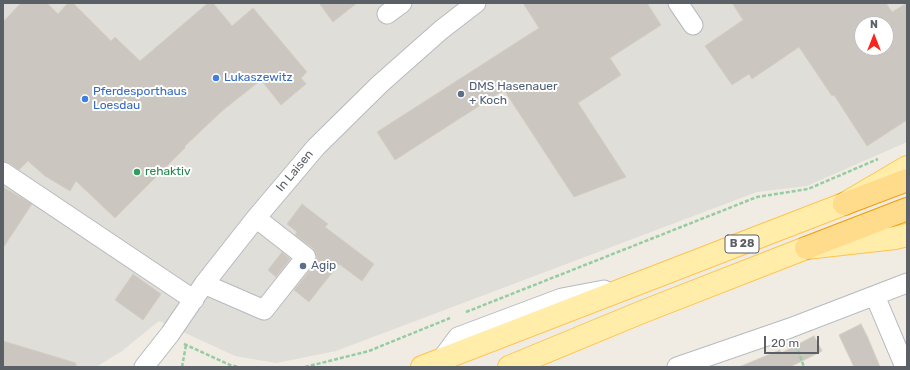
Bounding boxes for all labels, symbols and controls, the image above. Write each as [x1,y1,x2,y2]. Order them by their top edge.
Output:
north arrow [854,16,894,56]
text: N [870,18,878,31]
place label: Lukaszewitz [224,71,293,85]
marker: Lukaszewitz [211,73,221,83]
place label: DMS Hasenauer + Koch [469,80,558,108]
place label: Pferdesporthaus Loesdau [93,85,187,113]
marker: DMS Hasenauer + Koch [456,89,466,99]
marker: Pferdesporthaus Loesdau [80,94,90,104]
street label: In Laisen [273,147,317,195]
place label: rehaktiv [145,165,191,179]
marker: rehaktiv [132,167,142,177]
road number: B 28 [725,235,759,253]
place label: Agip [311,259,336,273]
marker: Agip [298,261,308,271]
scale bar [766,328,821,354]
text: 20 m [771,336,799,350]

